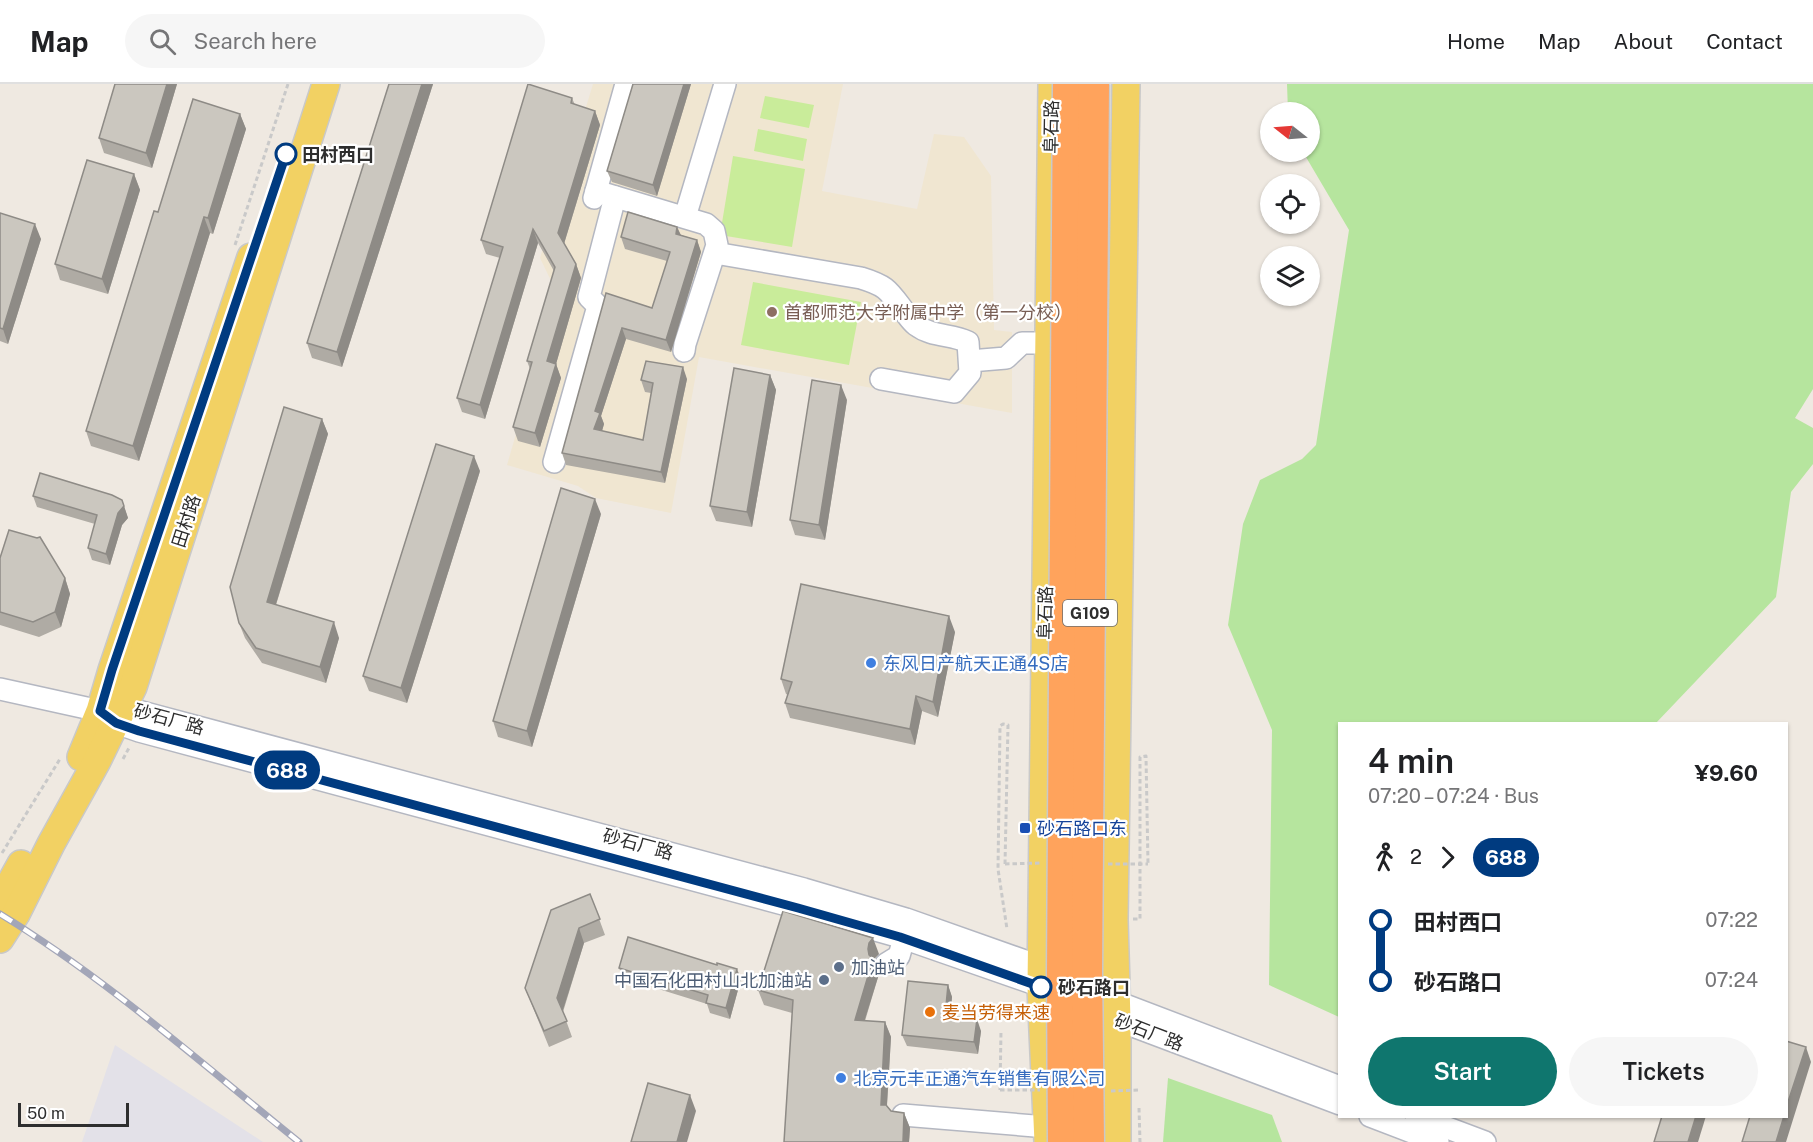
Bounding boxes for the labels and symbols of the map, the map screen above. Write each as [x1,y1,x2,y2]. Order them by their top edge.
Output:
street label: 阜石路 [1040,100,1062,154]
north arrow [1260,102,1320,162]
marker: 田村西口 [275,143,297,165]
place label: 田村西口 [302,144,374,165]
place label: 首都师范大学附属中学（第一分校） [784,302,1072,323]
marker: 首都师范大学附属中学（第一分校） [765,305,779,319]
street label: 田村路 [168,492,204,550]
street label: 阜石路 [1034,586,1056,640]
road number: G109 [1063,600,1117,626]
place label: 东风日产航天正通4S店 [883,653,1068,674]
marker: 东风日产航天正通4S店 [864,656,878,670]
street label: 砂石厂路 [132,700,206,738]
line badge: 688 [252,750,322,790]
place label: 砂石路口东 [1037,818,1127,839]
marker: 砂石路口东 [1018,821,1032,835]
street label: 砂石厂路 [601,825,675,863]
place label: 加油站 [851,957,905,978]
marker: 加油站 [832,960,846,974]
place label: 中国石化田村山北加油站 [614,970,812,991]
marker: 中国石化田村山北加油站 [817,973,831,987]
marker: 砂石路口 [1030,976,1052,998]
place label: 砂石路口 [1058,977,1130,998]
place label: 麦当劳得来速 [942,1002,1050,1023]
marker: 麦当劳得来速 [923,1005,937,1019]
street label: 砂石厂路 [1112,1009,1186,1055]
place label: 北京元丰正通汽车销售有限公司 [853,1068,1105,1089]
marker: 北京元丰正通汽车销售有限公司 [834,1071,848,1085]
scale bar [18,1100,129,1128]

